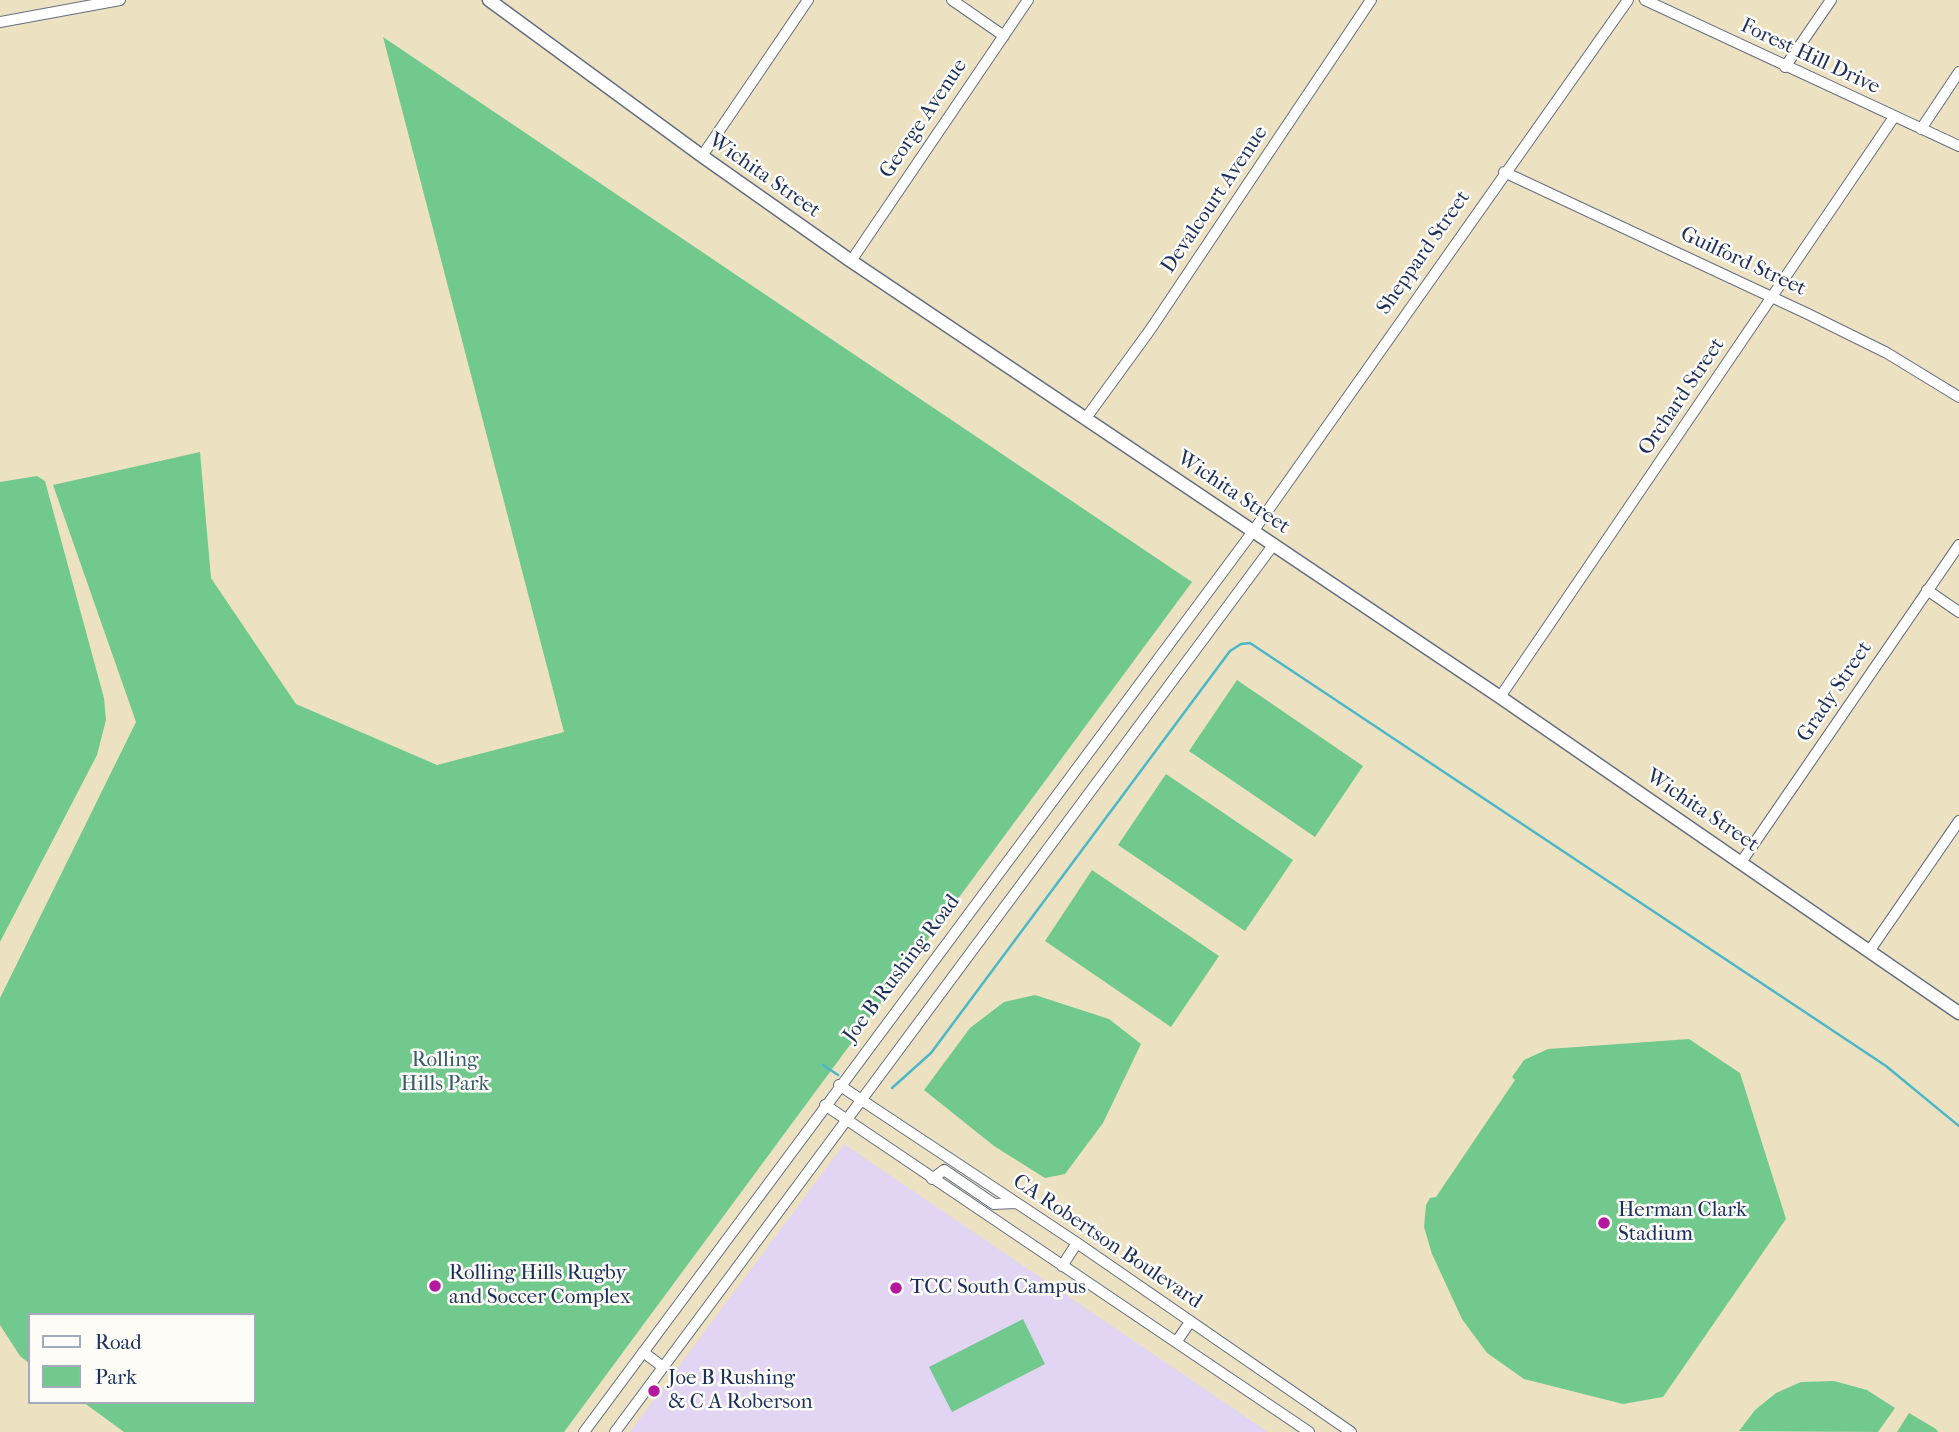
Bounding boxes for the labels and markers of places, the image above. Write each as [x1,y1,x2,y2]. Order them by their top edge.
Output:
place label: Herman Clark Stadium [1618,1198,1747,1248]
marker: Herman Clark Stadium [1596,1215,1612,1231]
place label: Rolling Hills Rugby and Soccer Complex [449,1261,631,1311]
place label: TCC South Campus [910,1275,1086,1301]
marker: Rolling Hills Rugby and Soccer Complex [427,1278,443,1294]
marker: TCC South Campus [888,1280,904,1296]
place label: Joe B Rushing & C A Roberson [668,1366,813,1416]
marker: Joe B Rushing & C A Roberson [646,1383,662,1399]

